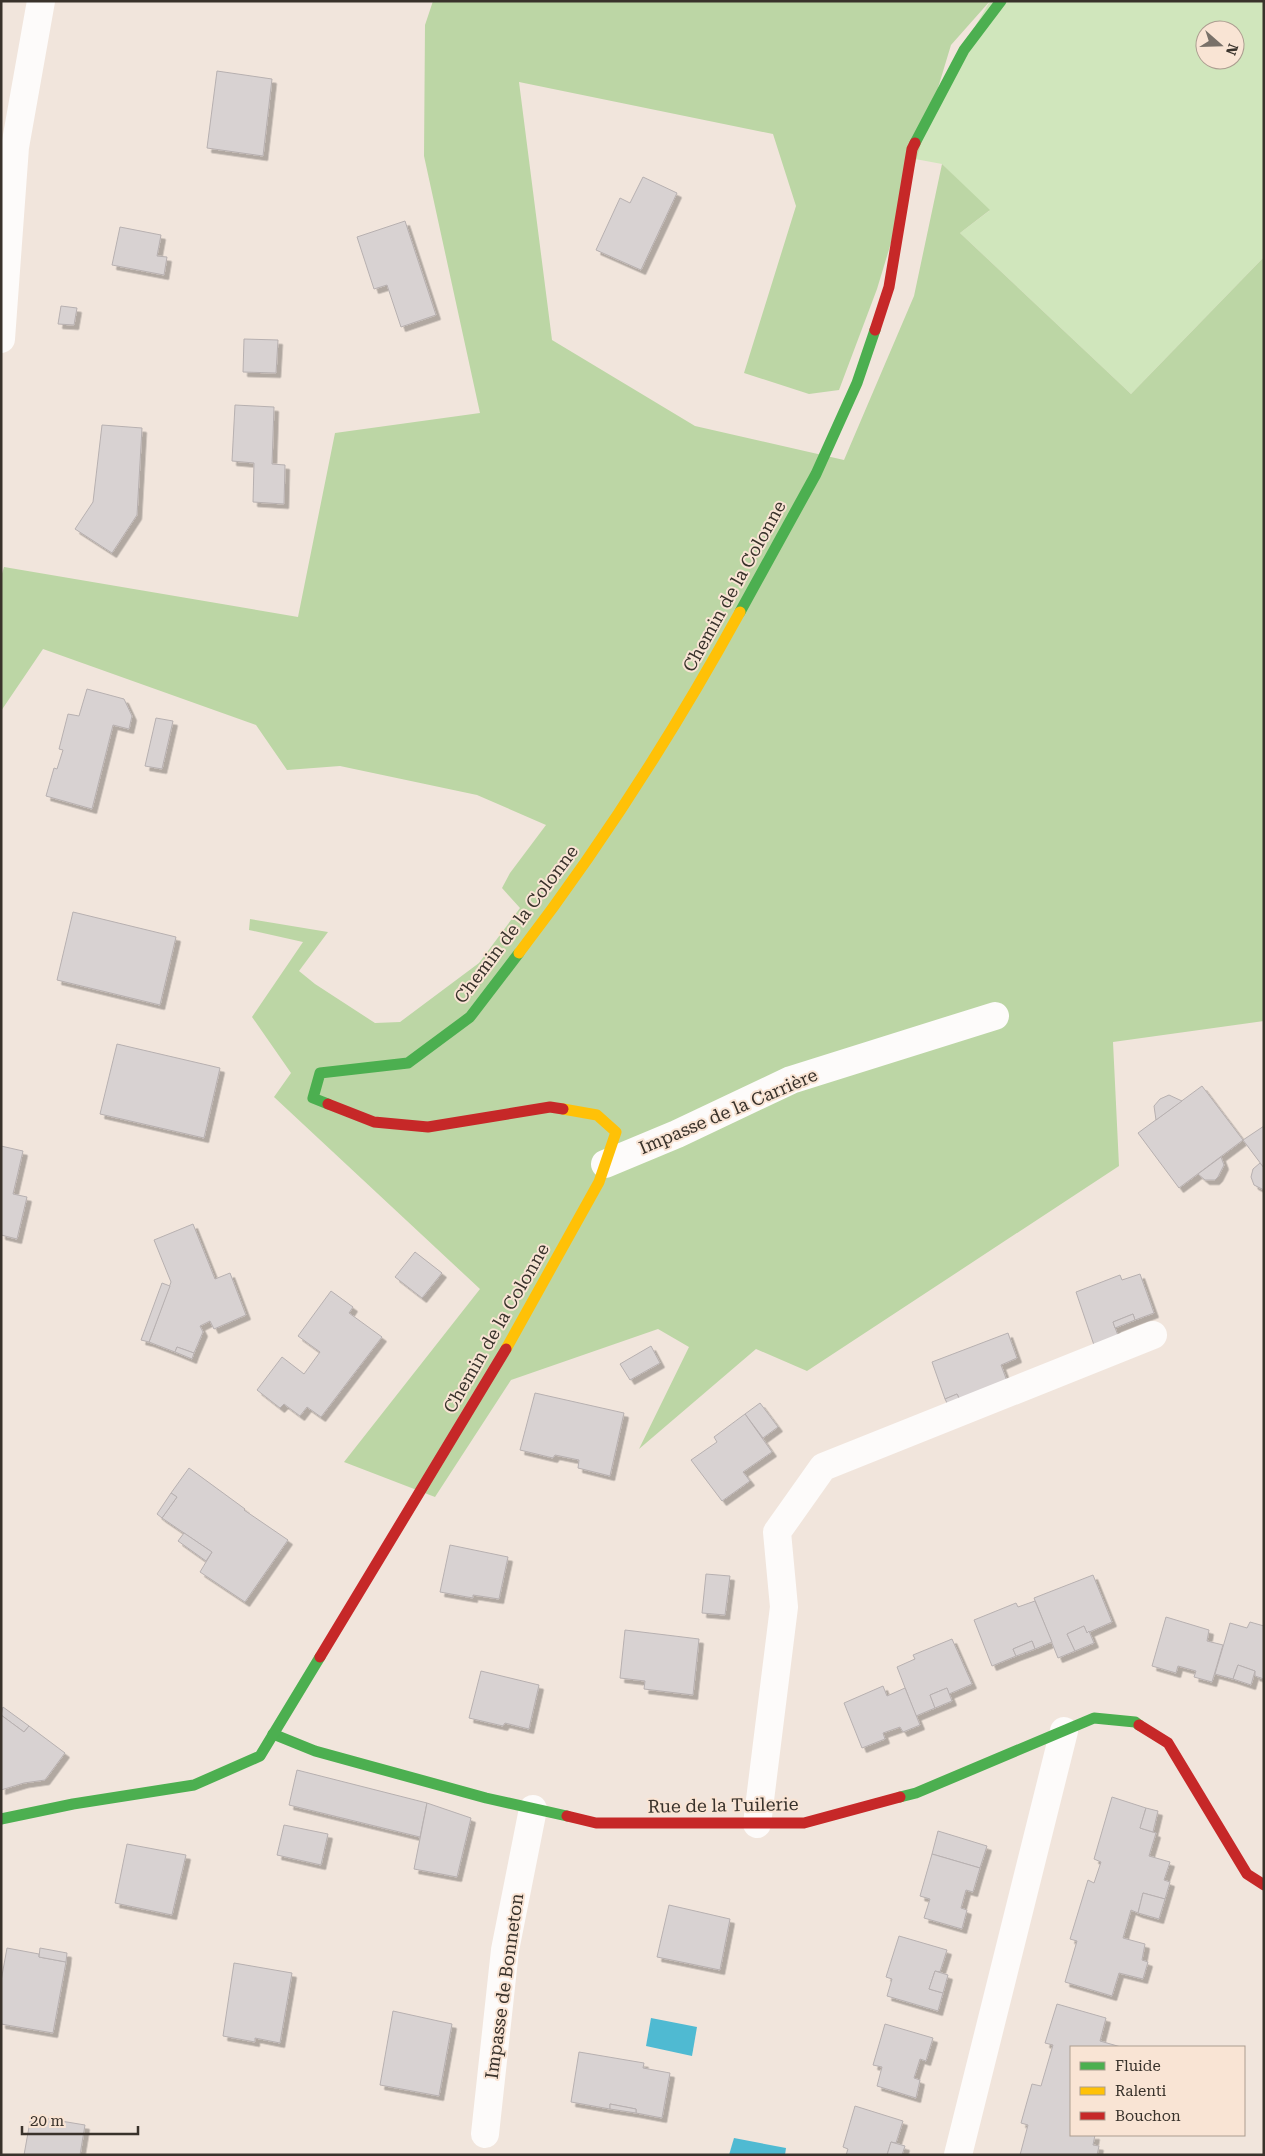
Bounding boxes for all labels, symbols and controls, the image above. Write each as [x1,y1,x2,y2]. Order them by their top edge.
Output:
north arrow [1195,20,1245,70]
text: N [1223,42,1242,57]
street label: Chemin de la Colonne [678,497,790,675]
street label: Chemin de la Colonne [450,841,582,1007]
street label: Impasse de la Carrière [636,1064,821,1158]
street label: Chemin de la Colonne [439,1239,553,1417]
street label: Rue de la Tuilerie [647,1793,799,1817]
street label: Impasse de Bonneton [481,1891,527,2080]
legend [1070,2046,1245,2136]
text: Fluide [1115,2057,1161,2075]
text: Ralenti [1115,2082,1167,2100]
scale bar [22,2104,139,2136]
text: Bouchon [1115,2107,1181,2125]
text: 20 m [30,2112,65,2130]

